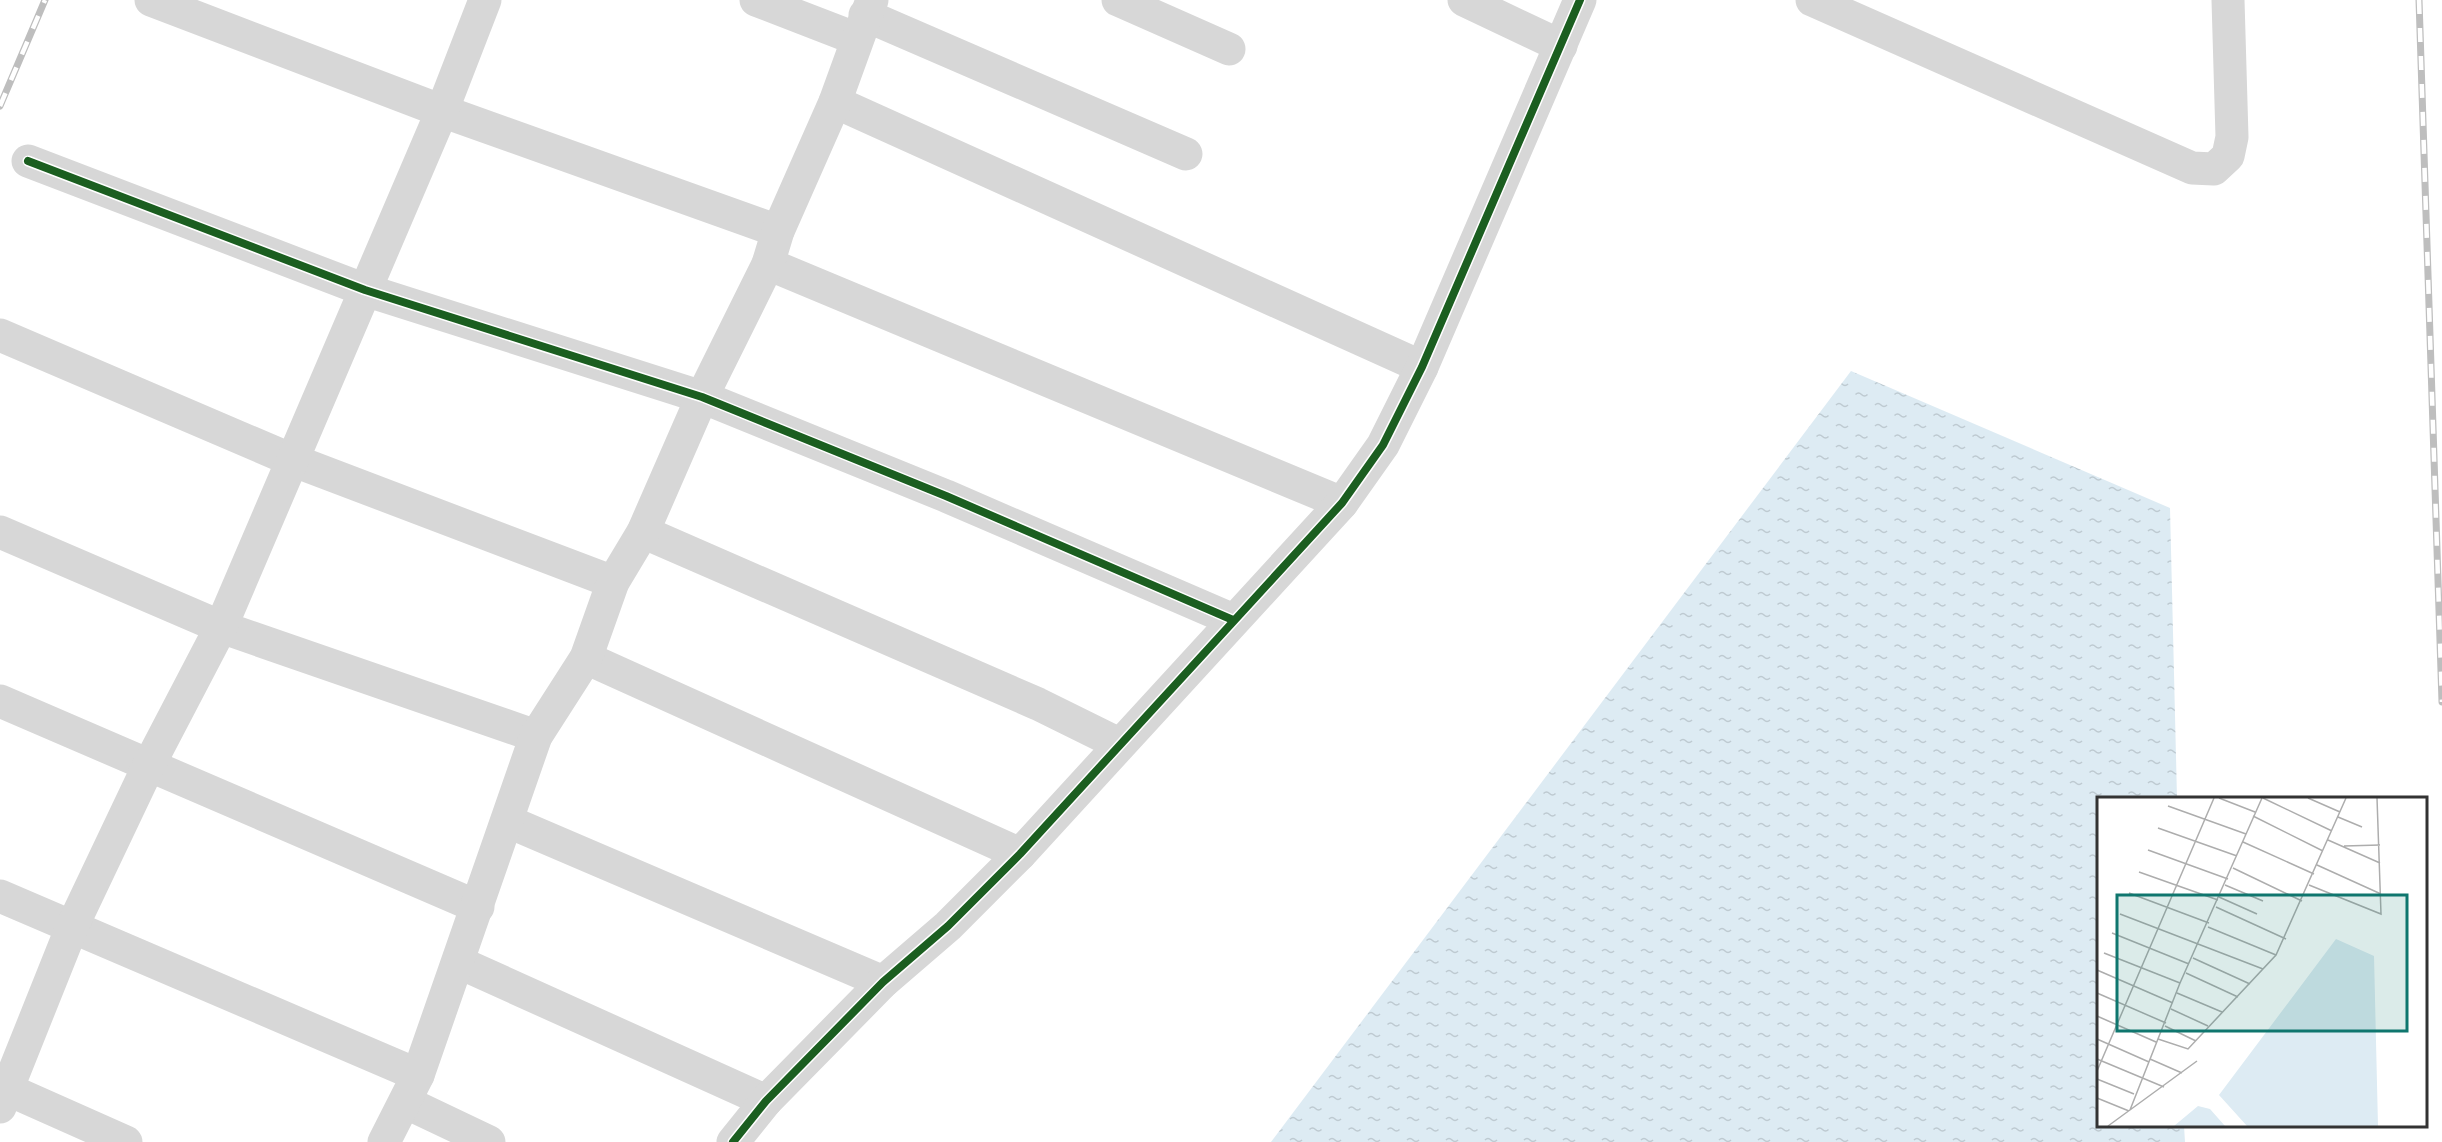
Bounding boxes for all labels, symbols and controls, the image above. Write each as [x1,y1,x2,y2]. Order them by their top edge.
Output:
inset map [2097,797,2427,1127]

